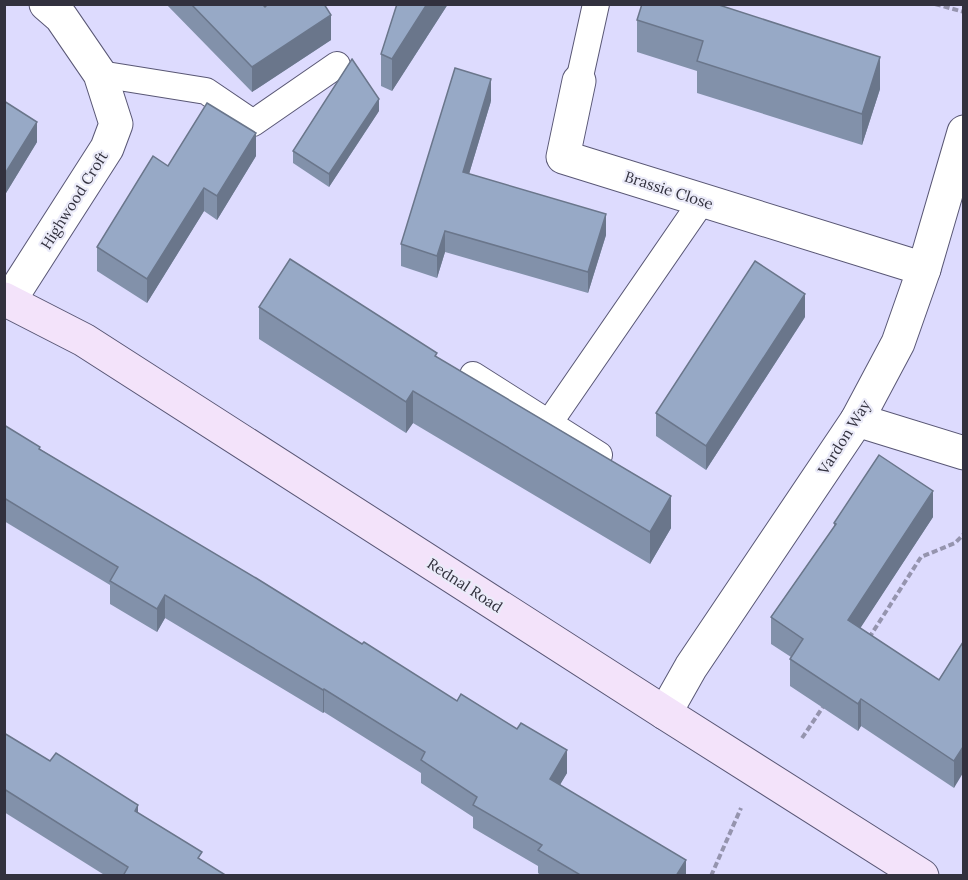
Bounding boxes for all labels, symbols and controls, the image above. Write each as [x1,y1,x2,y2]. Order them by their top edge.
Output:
street label: Highwood Croft [36,147,112,253]
street label: Brassie Close [622,167,716,213]
street label: Vardon Way [813,396,874,479]
street label: Rednal Road [424,554,506,616]

